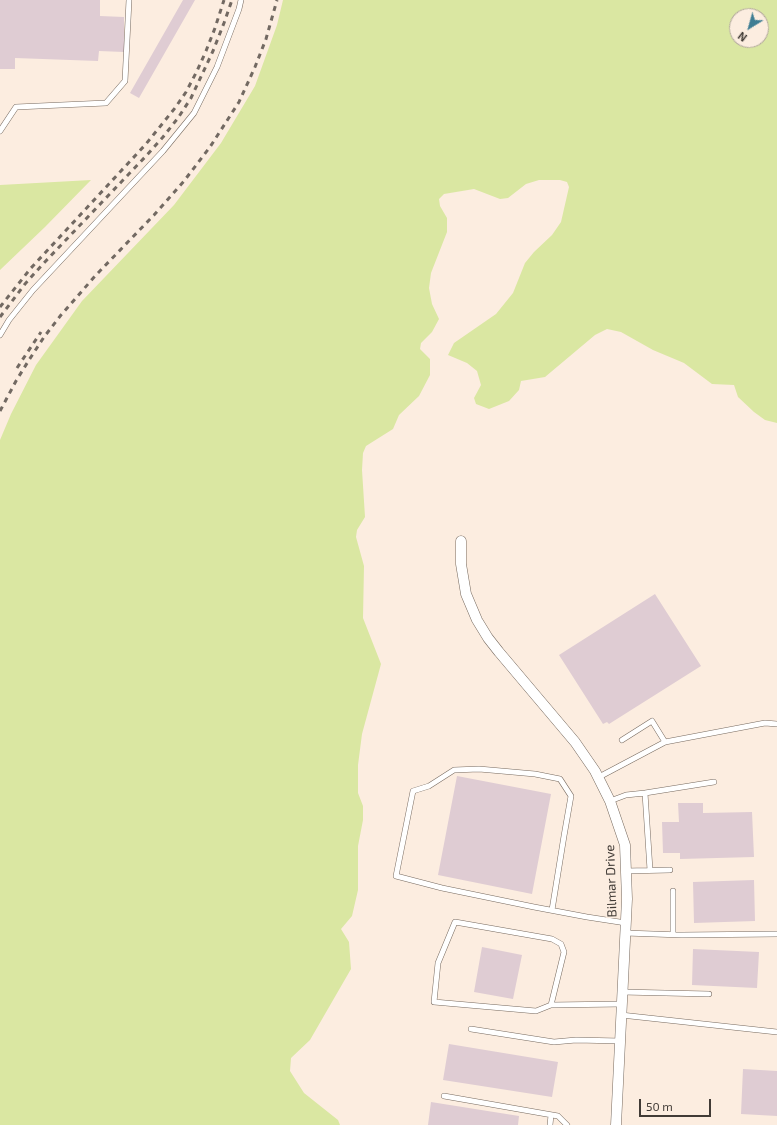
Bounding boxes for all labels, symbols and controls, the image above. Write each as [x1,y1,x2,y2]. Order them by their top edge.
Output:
north arrow [729,8,769,48]
text: N [735,30,749,45]
street label: Bilmar Drive [602,844,620,918]
scale bar [641,1091,713,1117]
text: 50 m [646,1099,673,1113]

